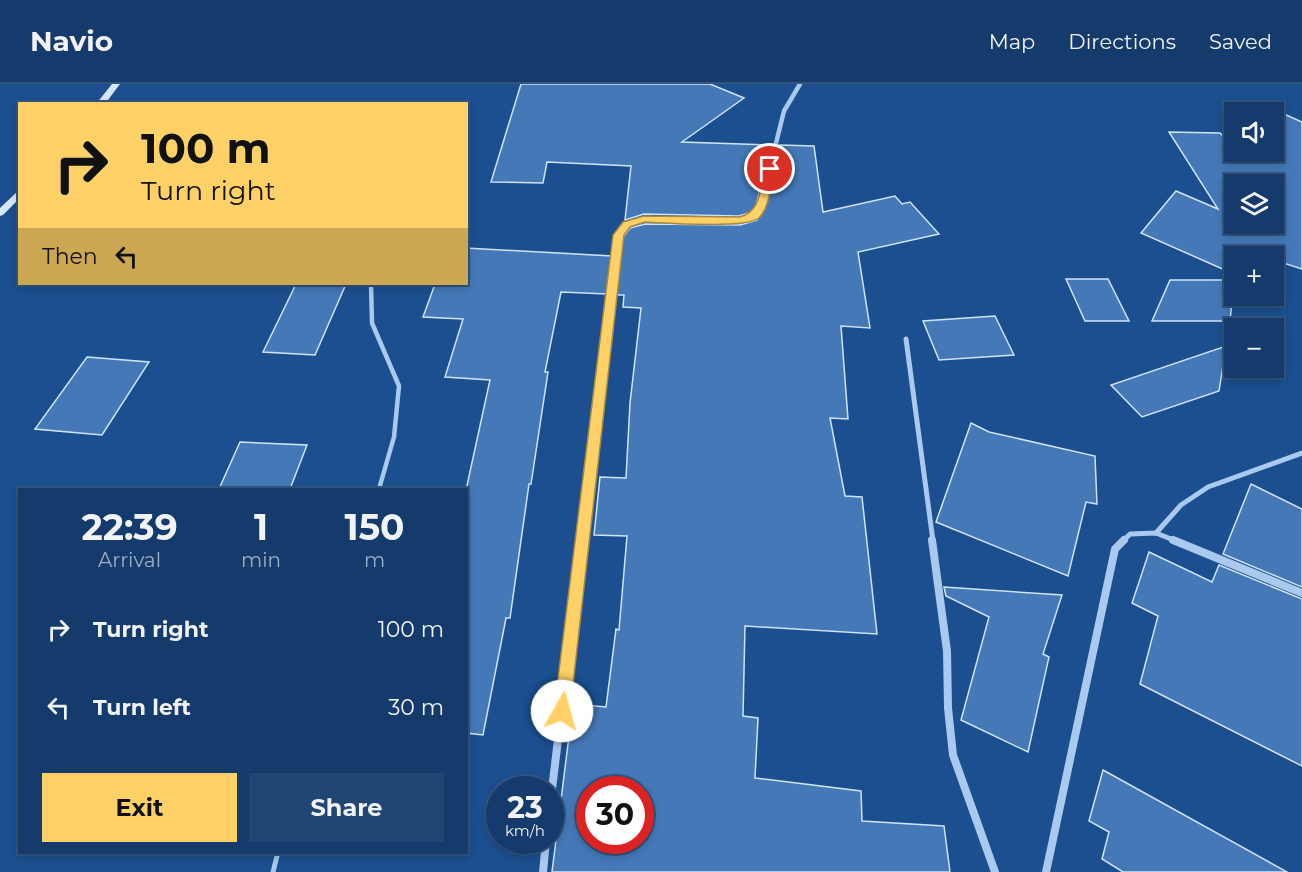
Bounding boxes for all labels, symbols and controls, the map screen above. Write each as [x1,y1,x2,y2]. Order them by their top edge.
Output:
text: Navio [30,24,113,58]
text: Map [989,29,1035,54]
text: Directions [1068,29,1176,54]
text: Saved [1209,29,1272,54]
map controls [1224,102,1284,378]
button: sound [1224,102,1284,162]
text: 100 m [141,122,270,174]
icon: right [42,126,120,204]
pin [744,143,795,194]
icon: arrive [753,152,786,185]
text: Turn right [141,174,276,207]
button: layers [1224,174,1284,234]
icon: left [110,240,143,273]
text: Then [42,243,98,270]
button: + [1224,246,1284,306]
button: − [1224,318,1284,378]
text: 22:39 [81,505,178,549]
text: 1 [254,505,268,549]
text: 150 [345,505,405,549]
text: Arrival [98,548,161,572]
text: min [241,548,281,572]
text: m [364,548,385,572]
icon: right [42,613,75,646]
text: Turn right [93,616,208,643]
text: 100 m [378,616,444,643]
position arrow [530,679,594,743]
icon: left [42,691,75,724]
text: Turn left [93,694,191,721]
text: 30 m [388,694,444,721]
button: Exit [42,773,237,842]
button: Share [249,773,444,842]
speed limit sign: 30 [576,776,654,854]
text: 23 [507,789,543,826]
text: km/h [505,821,545,840]

